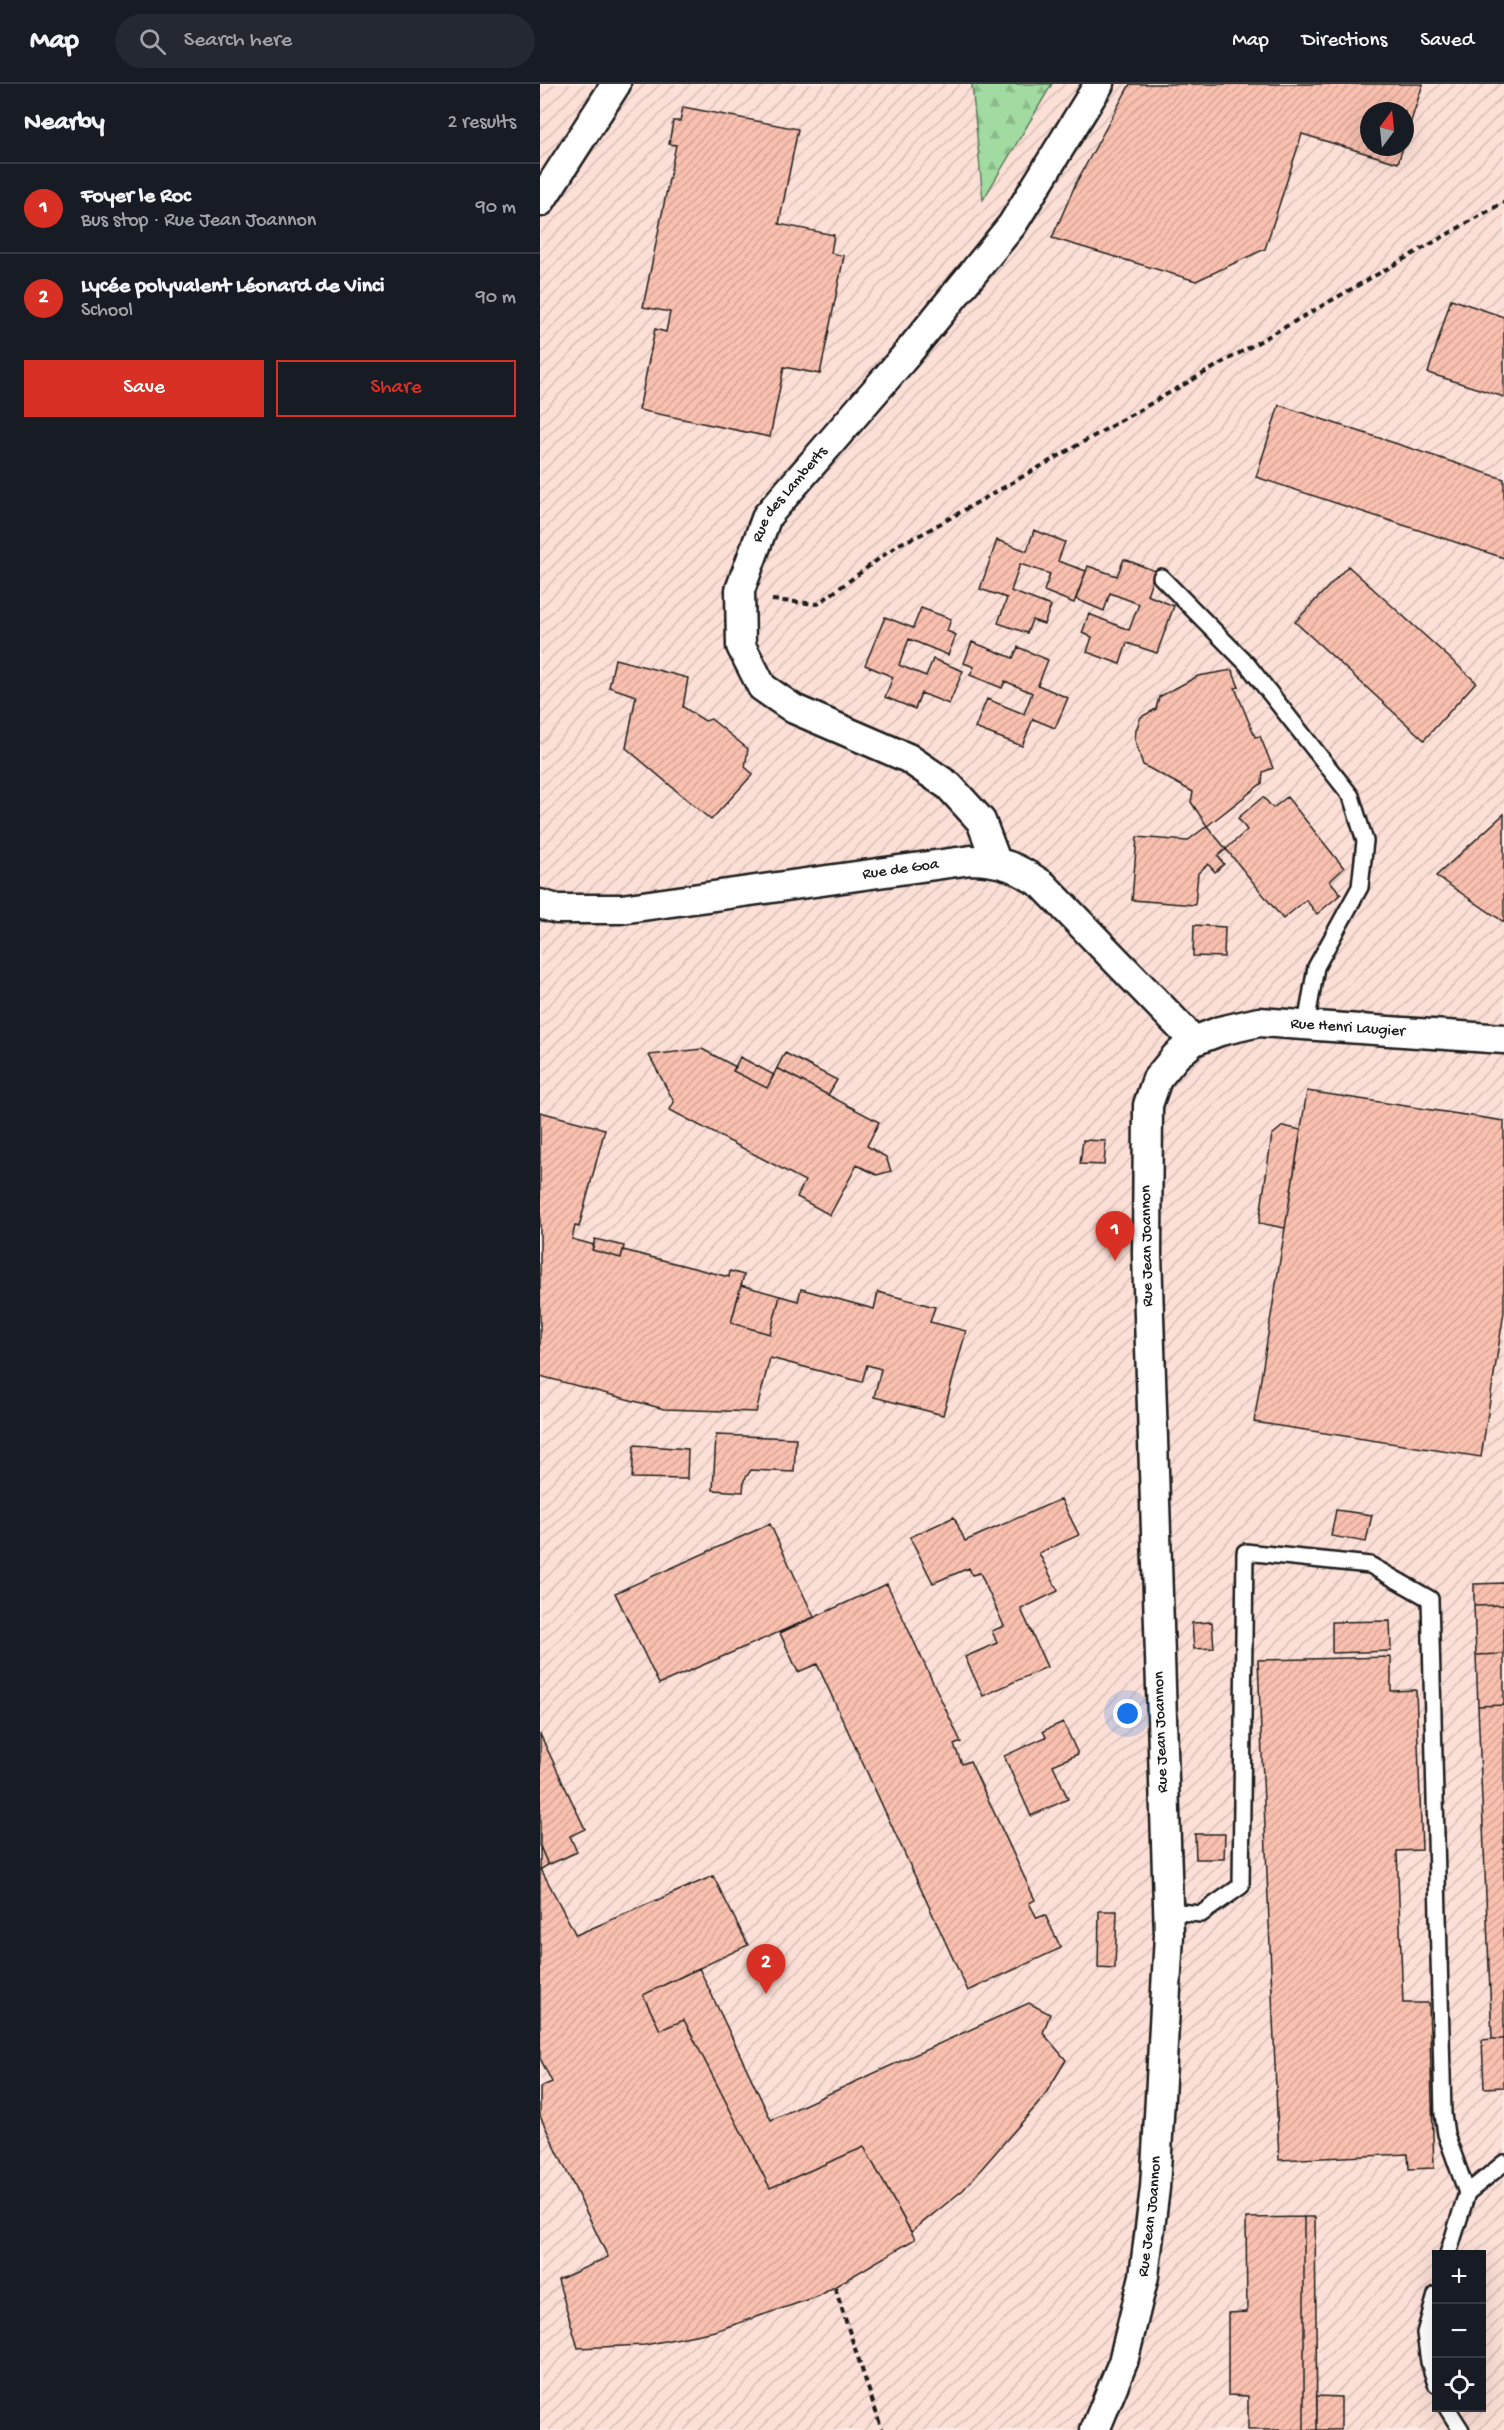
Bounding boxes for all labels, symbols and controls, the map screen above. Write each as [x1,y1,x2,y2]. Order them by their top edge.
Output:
search box [115,14,535,68]
text: Map [30,25,79,58]
icon: search [136,25,169,58]
text: Search here [184,28,292,54]
text: Map [1232,29,1269,54]
text: Directions [1302,29,1387,54]
text: Saved [1420,29,1474,54]
north arrow [1360,102,1414,156]
text: Nearby [24,108,105,139]
text: 2 results [447,112,516,135]
text: Foyer le Roc [81,184,191,210]
text: 1 [39,197,48,220]
text: 90 m [476,197,516,220]
text: Bus stop · Rue Jean Joannon [81,210,316,233]
text: Lycée polyvalent Léonard de Vinci [81,274,385,300]
text: 2 [39,287,48,310]
text: 90 m [476,287,516,310]
text: School [81,300,133,323]
button: Save [24,360,264,417]
button: Share [276,360,516,417]
street label: Rue des Lamberts [749,442,833,545]
street label: Rue de Goa [861,855,941,885]
street label: Rue Henri Laugier [1290,1015,1407,1042]
street label: Rue Jean Joannon [1137,1185,1159,1307]
pin: 1 [1096,1212,1134,1261]
street label: Rue Jean Joannon [1150,1670,1174,1793]
your location [1113,1699,1142,1728]
pin: 2 [746,1944,786,1994]
street label: Rue Jean Joannon [1134,2155,1166,2278]
map controls [1432,2250,1486,2412]
button: + [1432,2250,1486,2304]
button: − [1432,2304,1486,2358]
button: locate [1432,2358,1486,2412]

